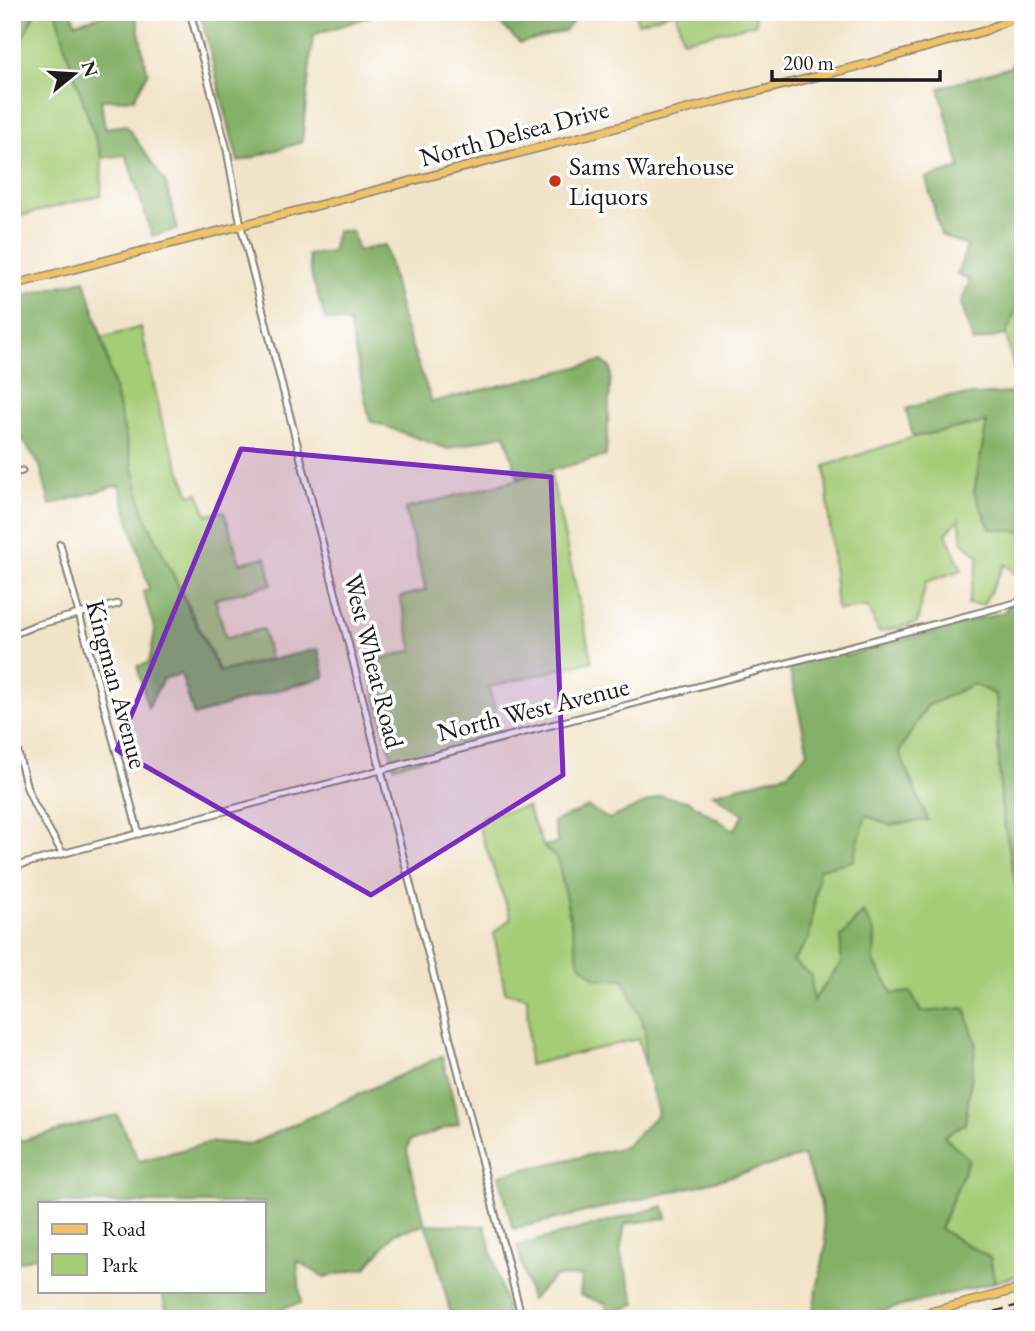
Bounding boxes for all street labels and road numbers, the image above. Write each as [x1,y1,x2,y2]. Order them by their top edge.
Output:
street label: North Delsea Drive [416,91,612,175]
street label: West Wheat Road [336,570,412,753]
street label: Kingman Avenue [78,596,156,772]
street label: North West Avenue [433,669,633,749]

